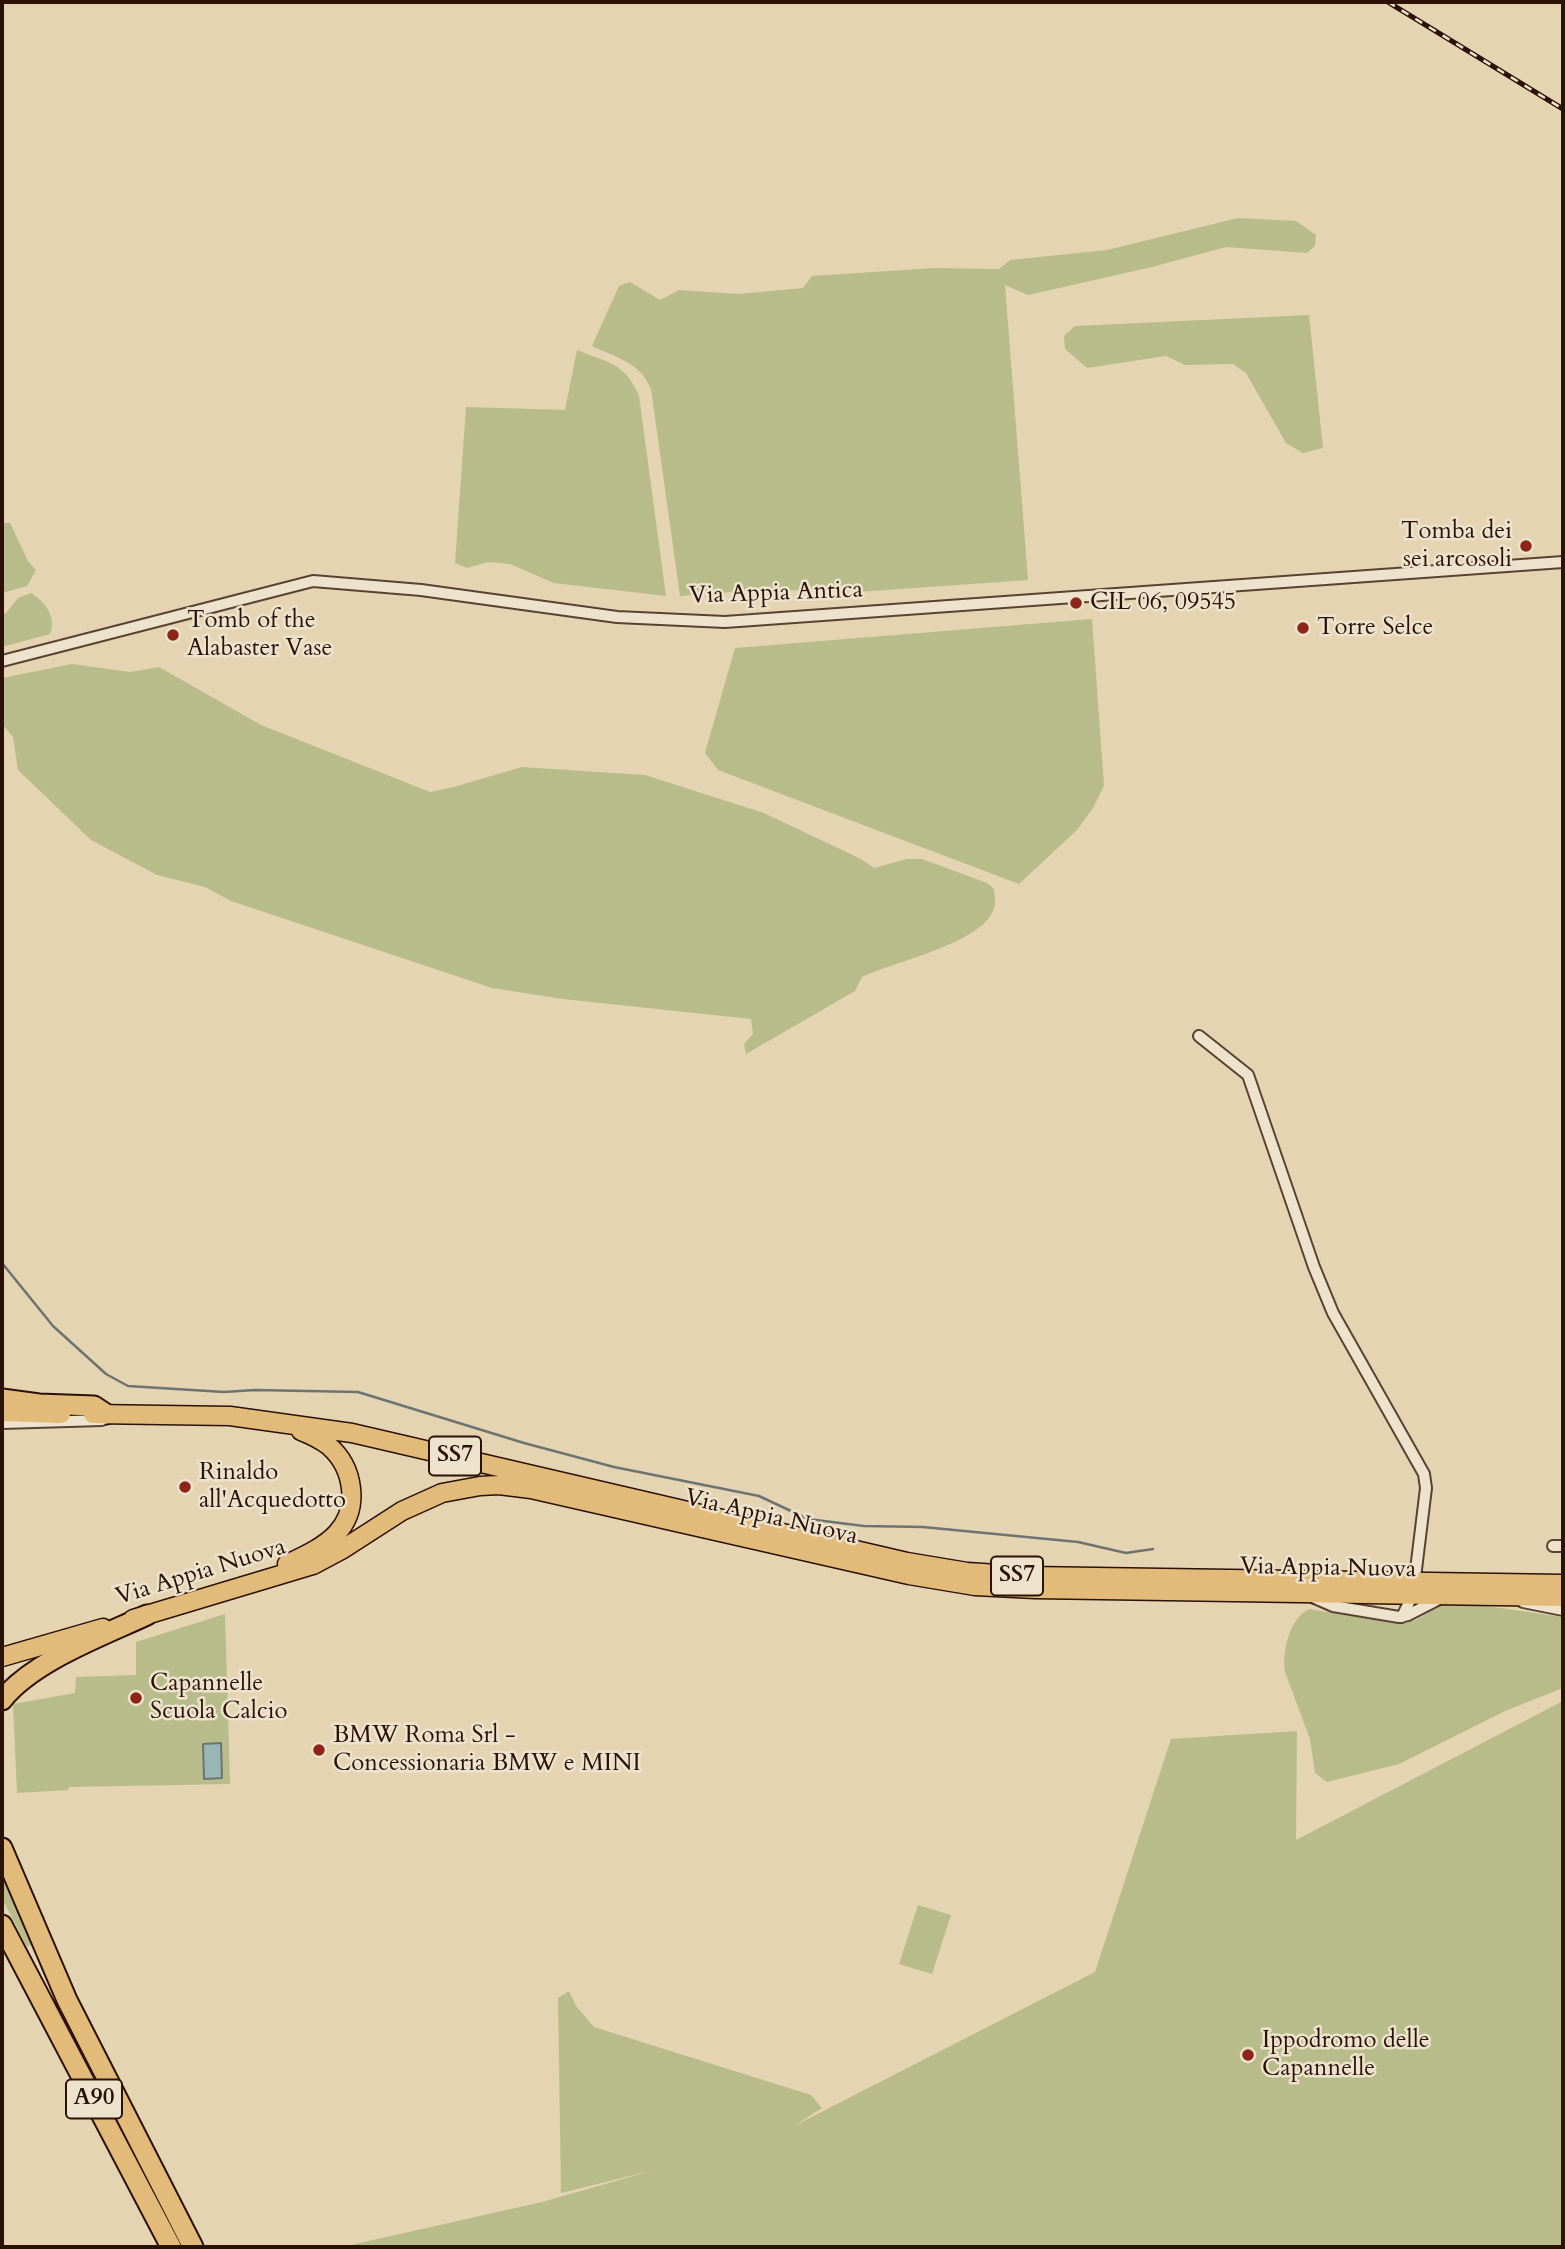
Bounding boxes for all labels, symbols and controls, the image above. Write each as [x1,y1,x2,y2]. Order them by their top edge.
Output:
place label: Tomba dei sei arcosoli [1401,518,1512,574]
marker: Tomba dei sei arcosoli [1518,538,1534,554]
street label: Via Appia Antica [689,577,863,611]
place label: CIL 06, 09545 [1090,589,1236,617]
marker: CIL 06, 09545 [1068,595,1084,611]
place label: Tomb of the Alabaster Vase [187,607,332,663]
place label: Torre Selce [1317,614,1433,642]
marker: Torre Selce [1295,620,1311,636]
marker: Tomb of the Alabaster Vase [165,627,181,643]
road number: SS7 [429,1436,481,1476]
place label: Rinaldo all'Acquedotto [199,1459,346,1515]
marker: Rinaldo all'Acquedotto [177,1479,193,1495]
street label: Via Appia Nuova [682,1484,860,1552]
street label: Via Appia Nuova [112,1533,290,1613]
street label: Via Appia Nuova [1240,1553,1416,1585]
road number: SS7 [991,1556,1043,1596]
place label: Capannelle Scuola Calcio [150,1670,288,1726]
marker: Capannelle Scuola Calcio [128,1690,144,1706]
place label: BMW Roma Srl - Concessionaria BMW e MINI [333,1722,641,1778]
marker: BMW Roma Srl - Concessionaria BMW e MINI [311,1742,327,1758]
place label: Ippodromo delle Capannelle [1262,2027,1430,2083]
marker: Ippodromo delle Capannelle [1240,2047,1256,2063]
road number: A90 [66,2080,122,2118]

